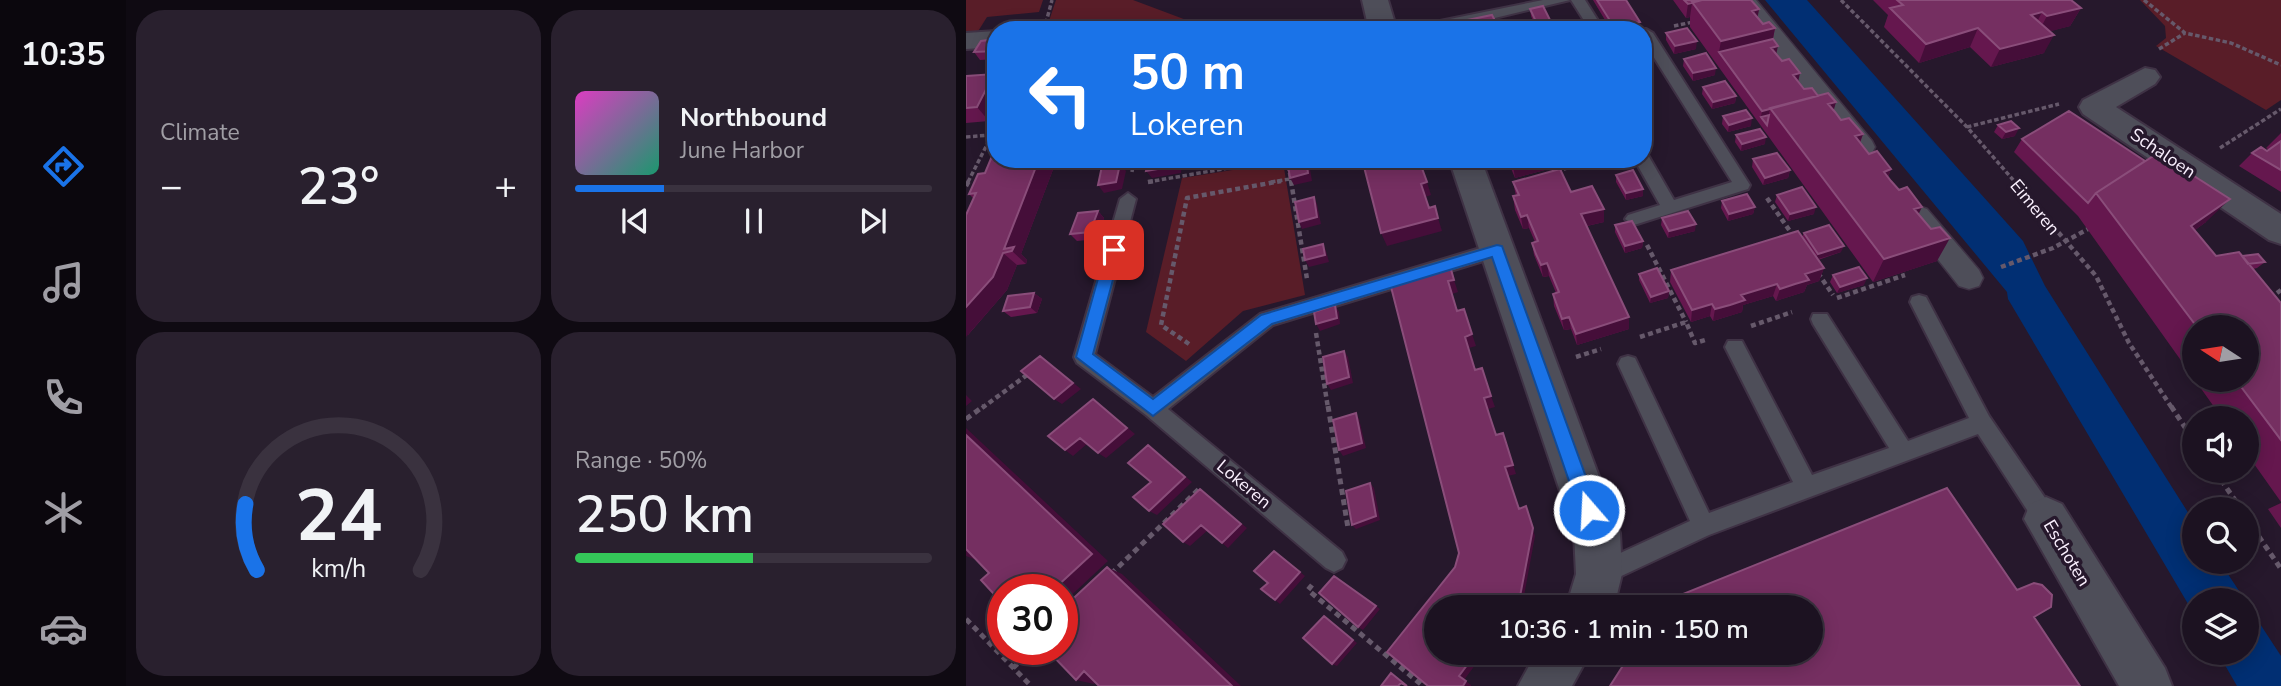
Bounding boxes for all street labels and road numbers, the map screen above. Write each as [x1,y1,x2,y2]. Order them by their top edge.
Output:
street label: Schaloen [2126,122,2200,184]
street label: Eimeren [2005,174,2065,240]
street label: Lokeren [1212,454,1276,514]
street label: Eschoten [2038,515,2096,591]

